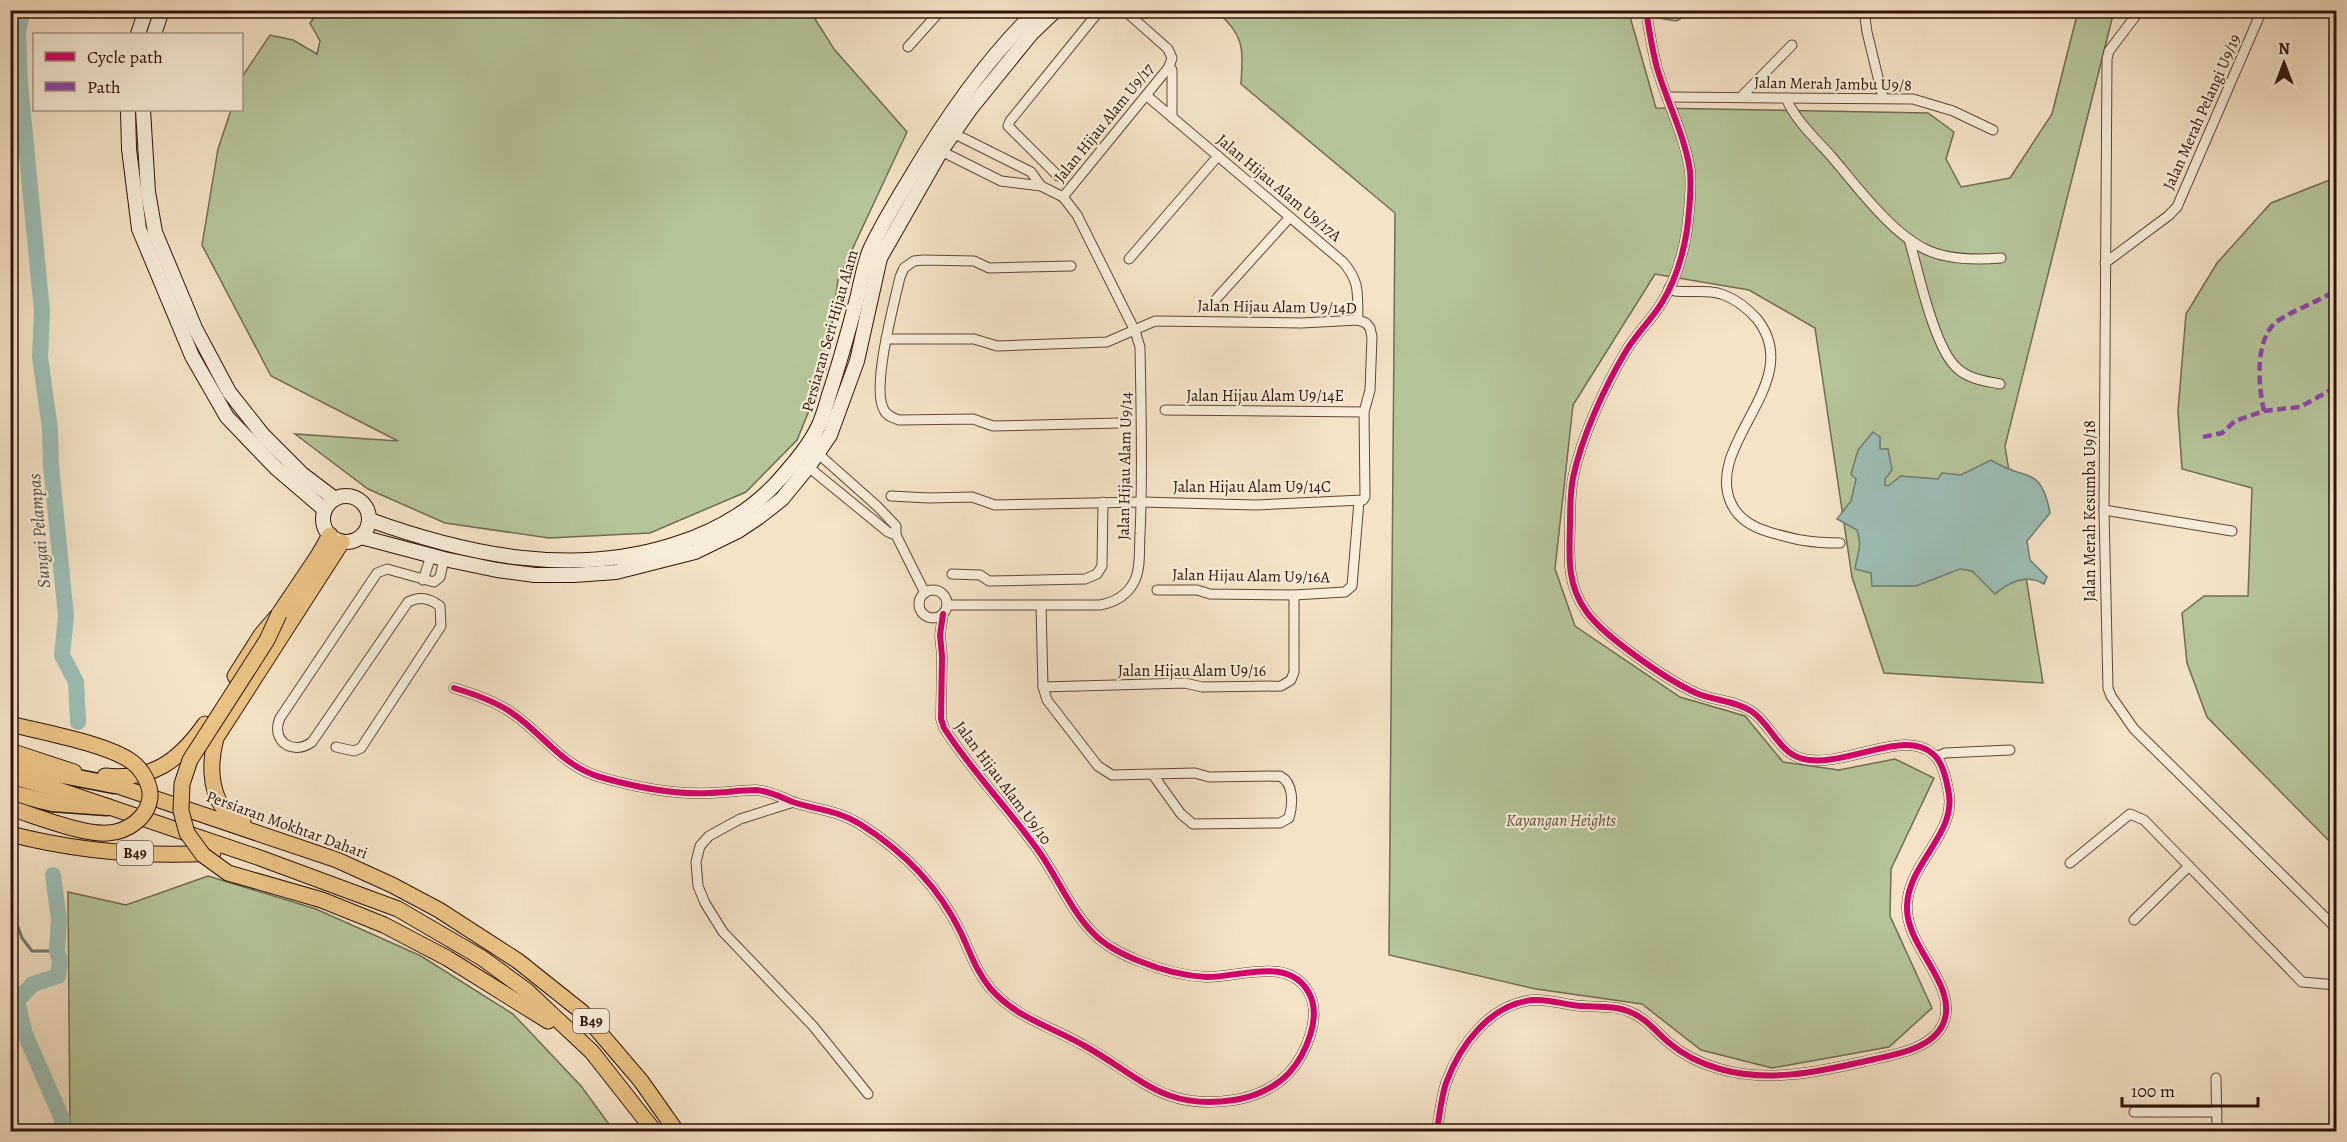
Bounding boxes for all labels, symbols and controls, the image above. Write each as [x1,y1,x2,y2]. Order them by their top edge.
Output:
street label: Jalan Merah Pelangi U9/19 [2158,31,2246,193]
legend [33,33,243,111]
north arrow [2254,33,2314,93]
text: N [2278,38,2290,60]
text: Cycle path [87,45,163,69]
street label: Jalan Hijau Alam U9/17 [1049,58,1159,187]
street label: Jalan Merah Jambu U9/8 [1754,72,1912,96]
text: Path [87,75,121,99]
street label: Jalan Hijau Alam U9/17A [1212,129,1347,247]
street label: Persiaran Seri Hijau Alam [796,247,864,415]
street label: Jalan Hijau Alam U9/14D [1197,295,1357,319]
street label: Jalan Hijau Alam U9/14E [1186,385,1344,407]
street label: Jalan Hijau Alam U9/14 [1113,392,1137,540]
street label: Jalan Merah Kesumba U9/18 [2079,420,2101,602]
water label: Sungai Pelampas [22,473,56,589]
street label: Jalan Hijau Alam U9/14C [1173,476,1331,498]
street label: Jalan Hijau Alam U9/16A [1172,564,1331,588]
street label: Jalan Hijau Alam U9/16 [1118,660,1266,682]
street label: Jalan Hijau Alam U9/10 [949,717,1057,849]
street label: Persiaran Mokhtar Dahari [203,786,371,864]
park label: Kayangan Heights [1506,810,1616,832]
road number: B49 [117,841,153,865]
road number: B49 [573,1009,609,1033]
scale bar [2122,1070,2258,1108]
text: 100 m [2131,1079,2175,1103]

